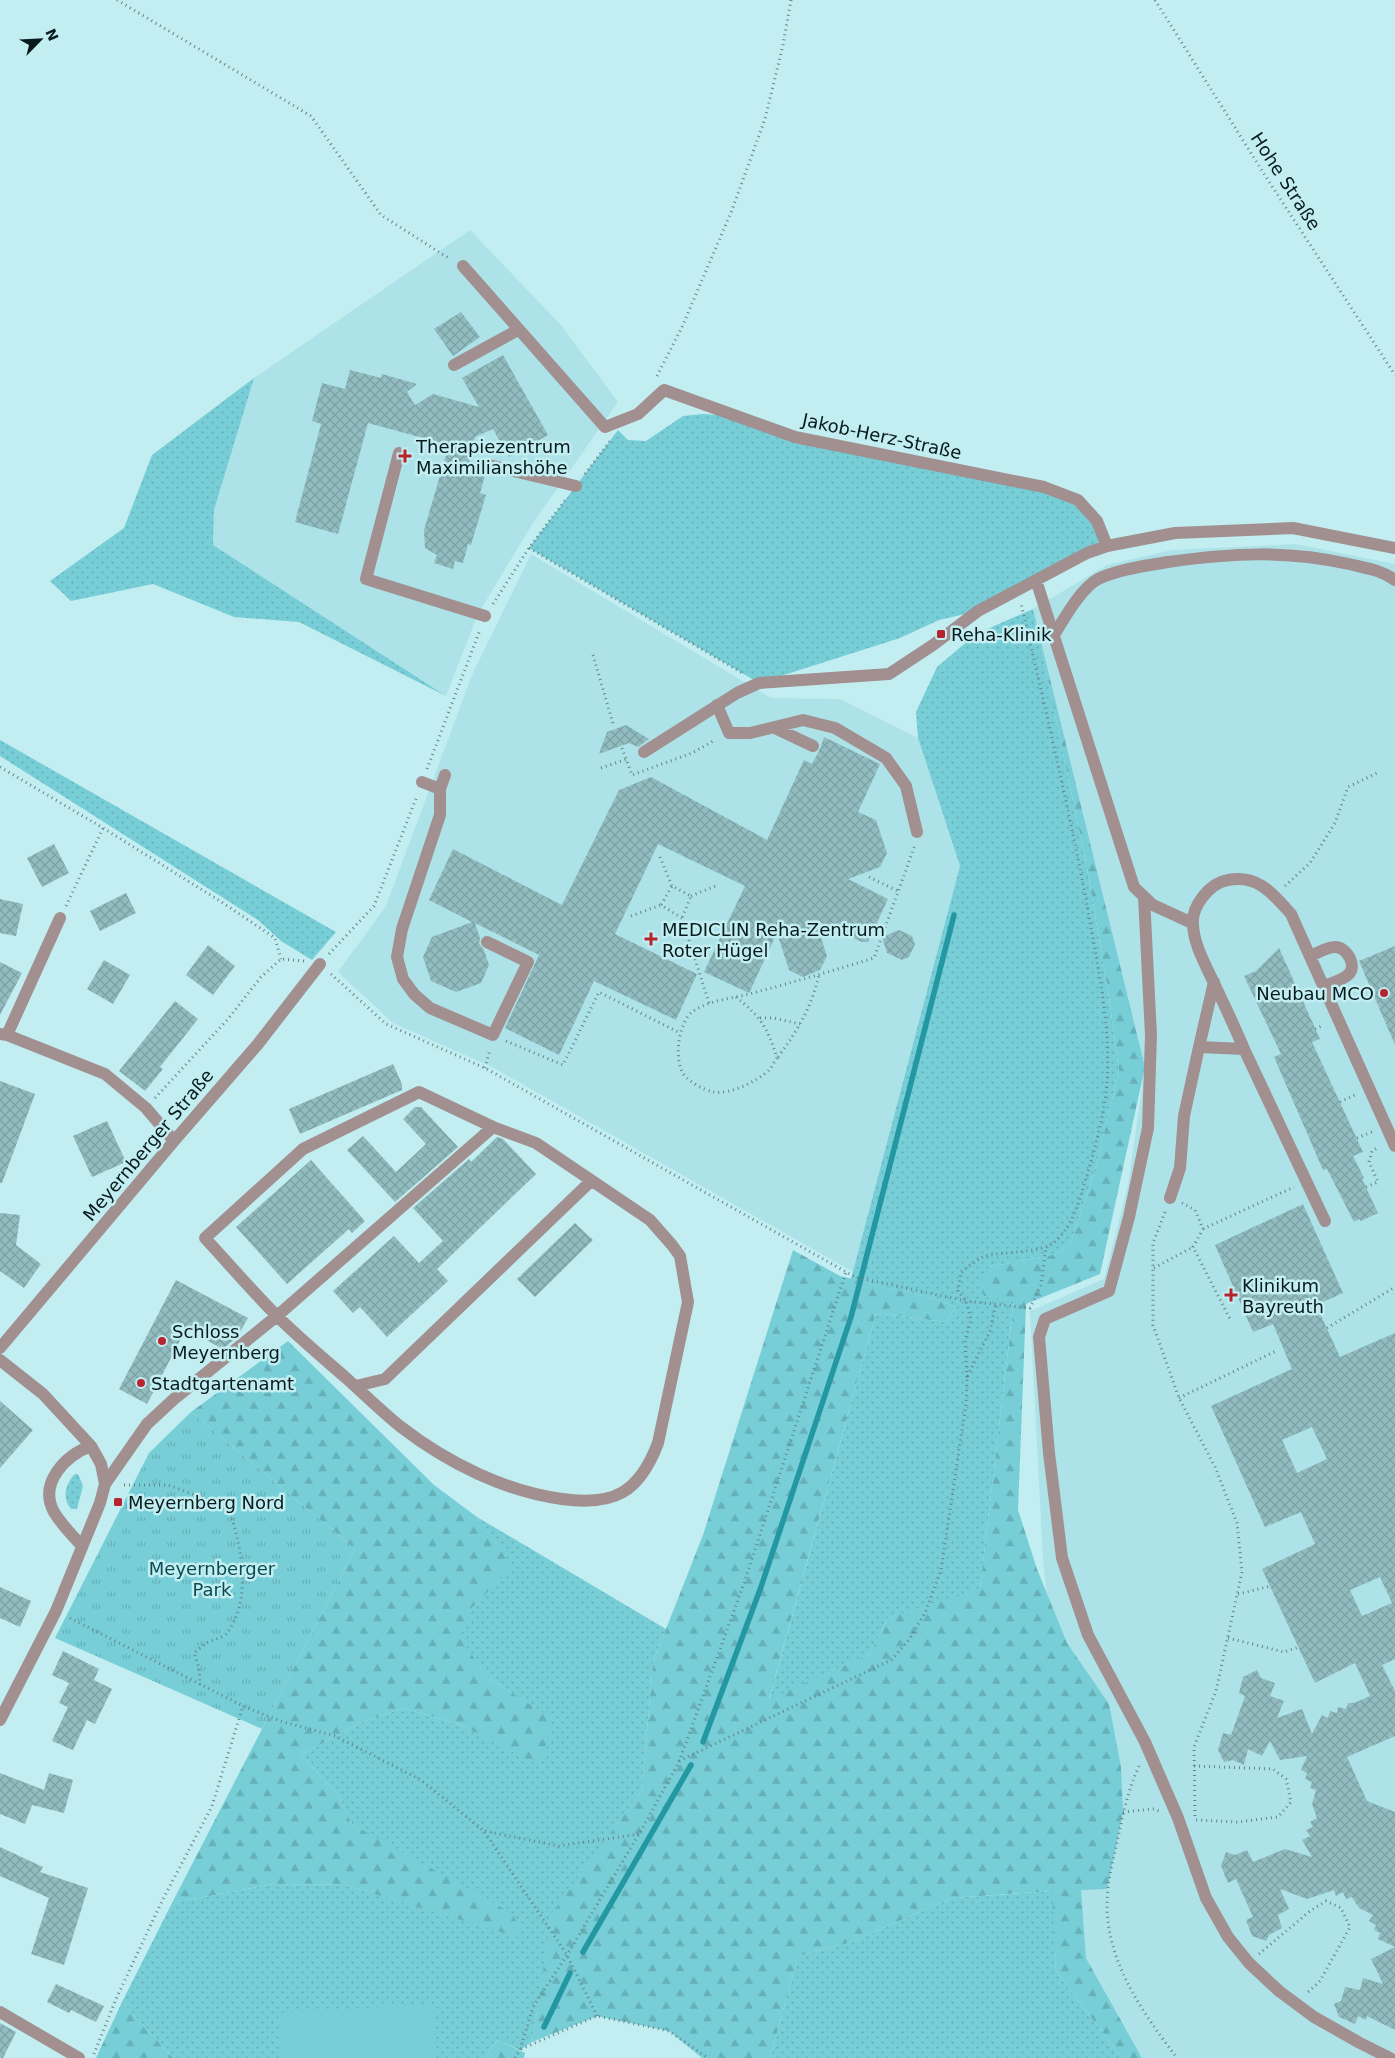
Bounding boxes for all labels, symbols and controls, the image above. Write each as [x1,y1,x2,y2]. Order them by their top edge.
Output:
north arrow [15,15,65,65]
text: N [42,26,62,43]
street label: Hohe Straße [1247,128,1325,234]
street label: Jakob-Herz-Straße [799,409,964,463]
place label: Therapiezentrum Maximilianshöhe [415,436,571,478]
marker: Therapiezentrum Maximilianshöhe [398,449,412,463]
place label: Reha-Klinik [951,624,1052,645]
marker: Reha-Klinik [935,628,947,640]
place label: MEDICLIN Reha-Zentrum Roter Hügel [662,919,885,961]
marker: MEDICLIN Reha-Zentrum Roter Hügel [644,932,658,946]
place label: Neubau MCO [1256,983,1374,1004]
marker: Neubau MCO [1378,987,1390,999]
street label: Meyernberger Straße [78,1065,218,1225]
place label: Klinikum Bayreuth [1242,1275,1324,1317]
marker: Klinikum Bayreuth [1224,1288,1238,1302]
place label: Schloss Meyernberg [172,1321,280,1363]
marker: Schloss Meyernberg [156,1335,168,1347]
place label: Stadtgartenamt [151,1373,294,1394]
marker: Stadtgartenamt [135,1377,147,1389]
place label: Meyernberg Nord [128,1492,285,1513]
marker: Meyernberg Nord [112,1496,124,1508]
park label: Meyernberger Park [149,1558,276,1600]

